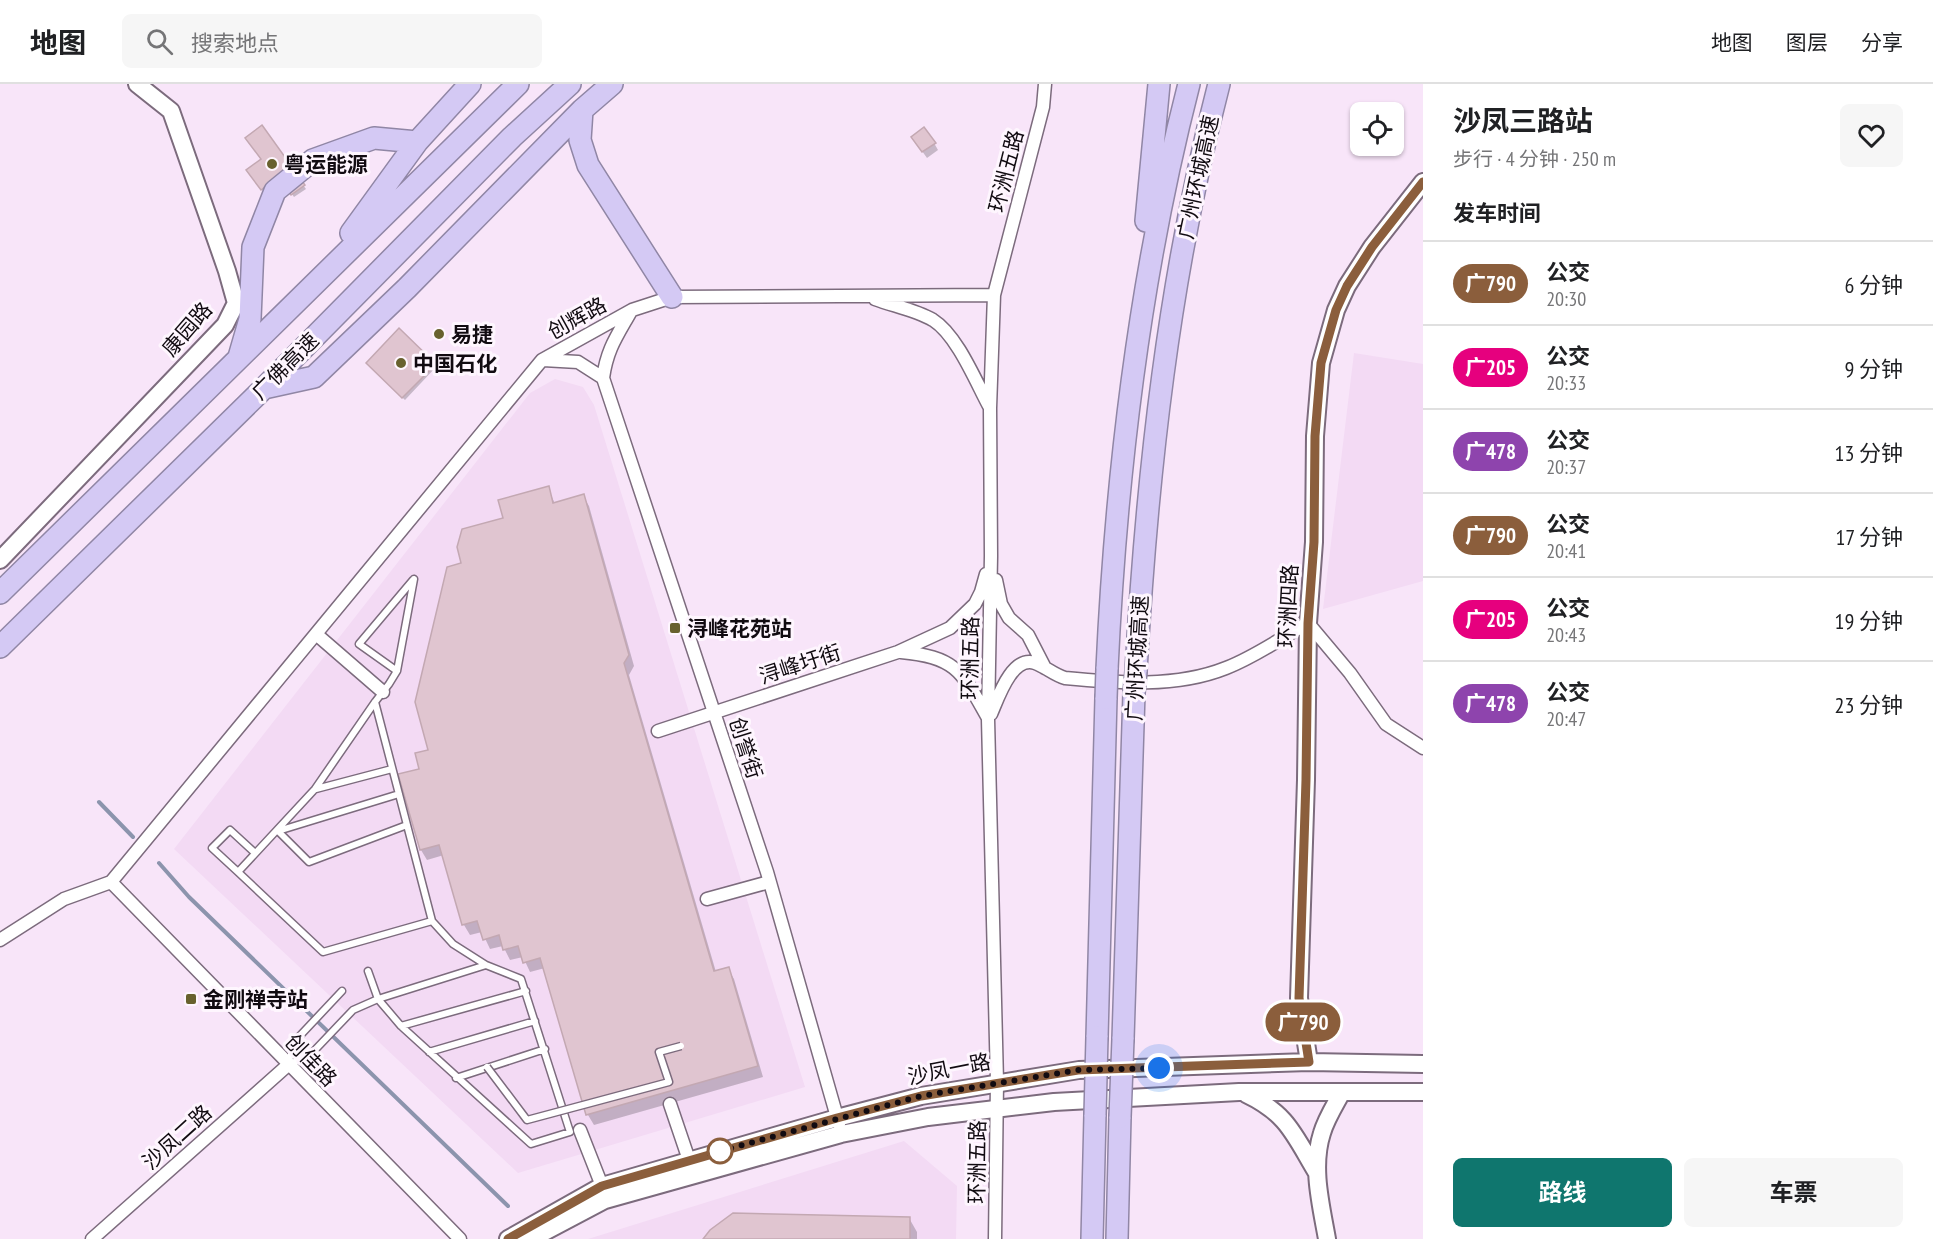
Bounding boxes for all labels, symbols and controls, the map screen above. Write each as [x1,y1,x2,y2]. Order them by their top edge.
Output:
search box [122,14,542,68]
text: 地图 [30,24,86,61]
icon: search [143,25,176,58]
text: 搜索地点 [191,29,279,57]
text: 地图 [1711,29,1753,56]
text: 图层 [1786,29,1828,56]
text: 分享 [1861,29,1903,56]
map controls [1350,102,1404,156]
button: locate [1350,102,1404,156]
text: 沙凤三路站 [1453,102,1593,139]
button: heart [1840,104,1903,167]
street label: 广州环城高速 [1172,113,1224,241]
street label: 环洲五路 [983,127,1029,215]
text: 步行 · 4 分钟 · 250 m [1453,146,1616,172]
place label: 粤运能源 [284,151,368,178]
marker: 粤运能源 [265,157,279,171]
text: 发车时间 [1453,199,1541,227]
text: 公交 [1546,258,1590,286]
text: 广790 [1465,270,1516,297]
text: 6 分钟 [1844,271,1903,299]
text: 20:30 [1546,286,1586,312]
street label: 创辉路 [543,291,611,345]
street label: 康园路 [156,296,218,362]
place label: 易捷 [451,321,493,348]
street label: 广佛高速 [246,327,324,405]
marker: 易捷 [432,327,446,341]
text: 公交 [1546,342,1590,370]
place label: 中国石化 [413,350,497,377]
text: 广205 [1465,354,1516,381]
text: 9 分钟 [1844,355,1903,383]
marker: 中国石化 [394,356,408,370]
text: 20:33 [1546,370,1586,396]
text: 公交 [1546,426,1590,454]
text: 广478 [1465,438,1516,465]
text: 13 分钟 [1835,439,1903,467]
text: 20:37 [1546,454,1586,480]
text: 公交 [1546,510,1590,538]
text: 广790 [1465,522,1516,549]
text: 17 分钟 [1835,523,1903,551]
text: 20:41 [1546,538,1586,564]
street label: 环洲四路 [1272,563,1304,649]
street label: 广州环城高速 [1120,594,1154,722]
text: 公交 [1546,594,1590,622]
text: 广205 [1465,606,1516,633]
text: 19 分钟 [1835,607,1903,635]
place label: 浔峰花苑站 [687,615,792,642]
street label: 环洲五路 [956,616,984,700]
marker: 浔峰花苑站 [668,621,682,635]
text: 20:43 [1546,622,1586,648]
street label: 浔峰圩街 [756,638,844,690]
text: 公交 [1546,678,1590,706]
text: 广478 [1465,690,1516,717]
text: 23 分钟 [1835,691,1903,719]
text: 20:47 [1546,706,1586,732]
street label: 创誉街 [723,714,769,782]
place label: 金刚禅寺站 [203,986,308,1013]
marker: 金刚禅寺站 [184,992,198,1006]
line badge: 广790 [1261,1002,1345,1042]
text: 广790 [1277,1009,1329,1036]
street label: 创佳路 [279,1028,343,1092]
street label: 沙凤一路 [905,1048,993,1090]
your location [1144,1053,1174,1083]
street label: 沙凤二路 [137,1099,217,1175]
street label: 环洲五路 [963,1120,991,1204]
unlabelled marker [707,1138,733,1164]
button: 路线 [1453,1158,1672,1227]
button: 车票 [1684,1158,1903,1227]

